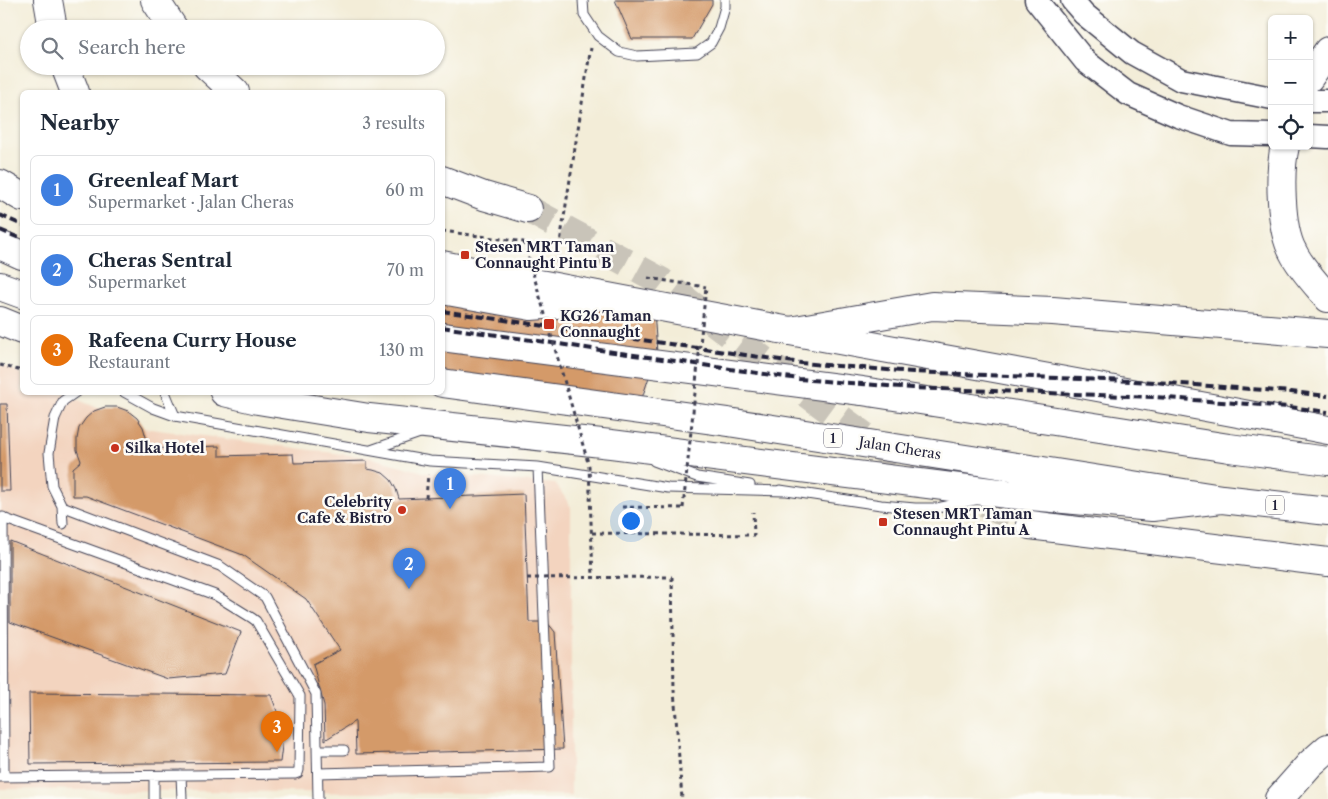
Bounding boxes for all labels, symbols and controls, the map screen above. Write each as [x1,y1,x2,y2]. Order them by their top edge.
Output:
map controls [1268,15,1313,150]
button: + [1268,15,1313,60]
search box [20,20,445,75]
icon: search [38,34,66,62]
text: Search here [78,36,186,59]
button: − [1268,60,1313,105]
button: locate [1268,105,1313,150]
text: Nearby [40,110,119,135]
text: 3 results [362,113,425,133]
text: Greenleaf Mart [88,169,239,192]
text: 1 [53,180,61,200]
text: 60 m [385,180,424,200]
text: Supermarket · Jalan Cheras [88,192,294,212]
place label: Stesen MRT Taman Connaught Pintu B [475,238,615,272]
text: Cheras Sentral [88,249,232,272]
marker: Stesen MRT Taman Connaught Pintu B [459,249,471,261]
text: 2 [52,260,62,280]
text: 70 m [387,260,424,280]
text: Supermarket [88,272,186,292]
place label: KG26 Taman Connaught [560,307,652,341]
marker: KG26 Taman Connaught [542,317,556,331]
text: Rafeena Curry House [88,329,297,352]
text: 3 [52,340,62,360]
text: 130 m [379,340,424,360]
text: Restaurant [88,352,170,372]
road number: 1 [824,428,842,448]
street label: Jalan Cheras [856,432,942,463]
place label: Silka Hotel [125,439,205,457]
marker: Silka Hotel [109,442,121,454]
pin: 1 [434,468,466,509]
place label: Celebrity Cafe & Bistro [297,493,392,527]
road number: 1 [1266,496,1284,514]
marker: Celebrity Cafe & Bistro [396,504,408,516]
place label: Stesen MRT Taman Connaught Pintu A [893,505,1033,539]
your location [618,508,644,534]
marker: Stesen MRT Taman Connaught Pintu A [877,516,889,528]
pin: 2 [393,548,425,589]
pin: 3 [261,711,293,752]

